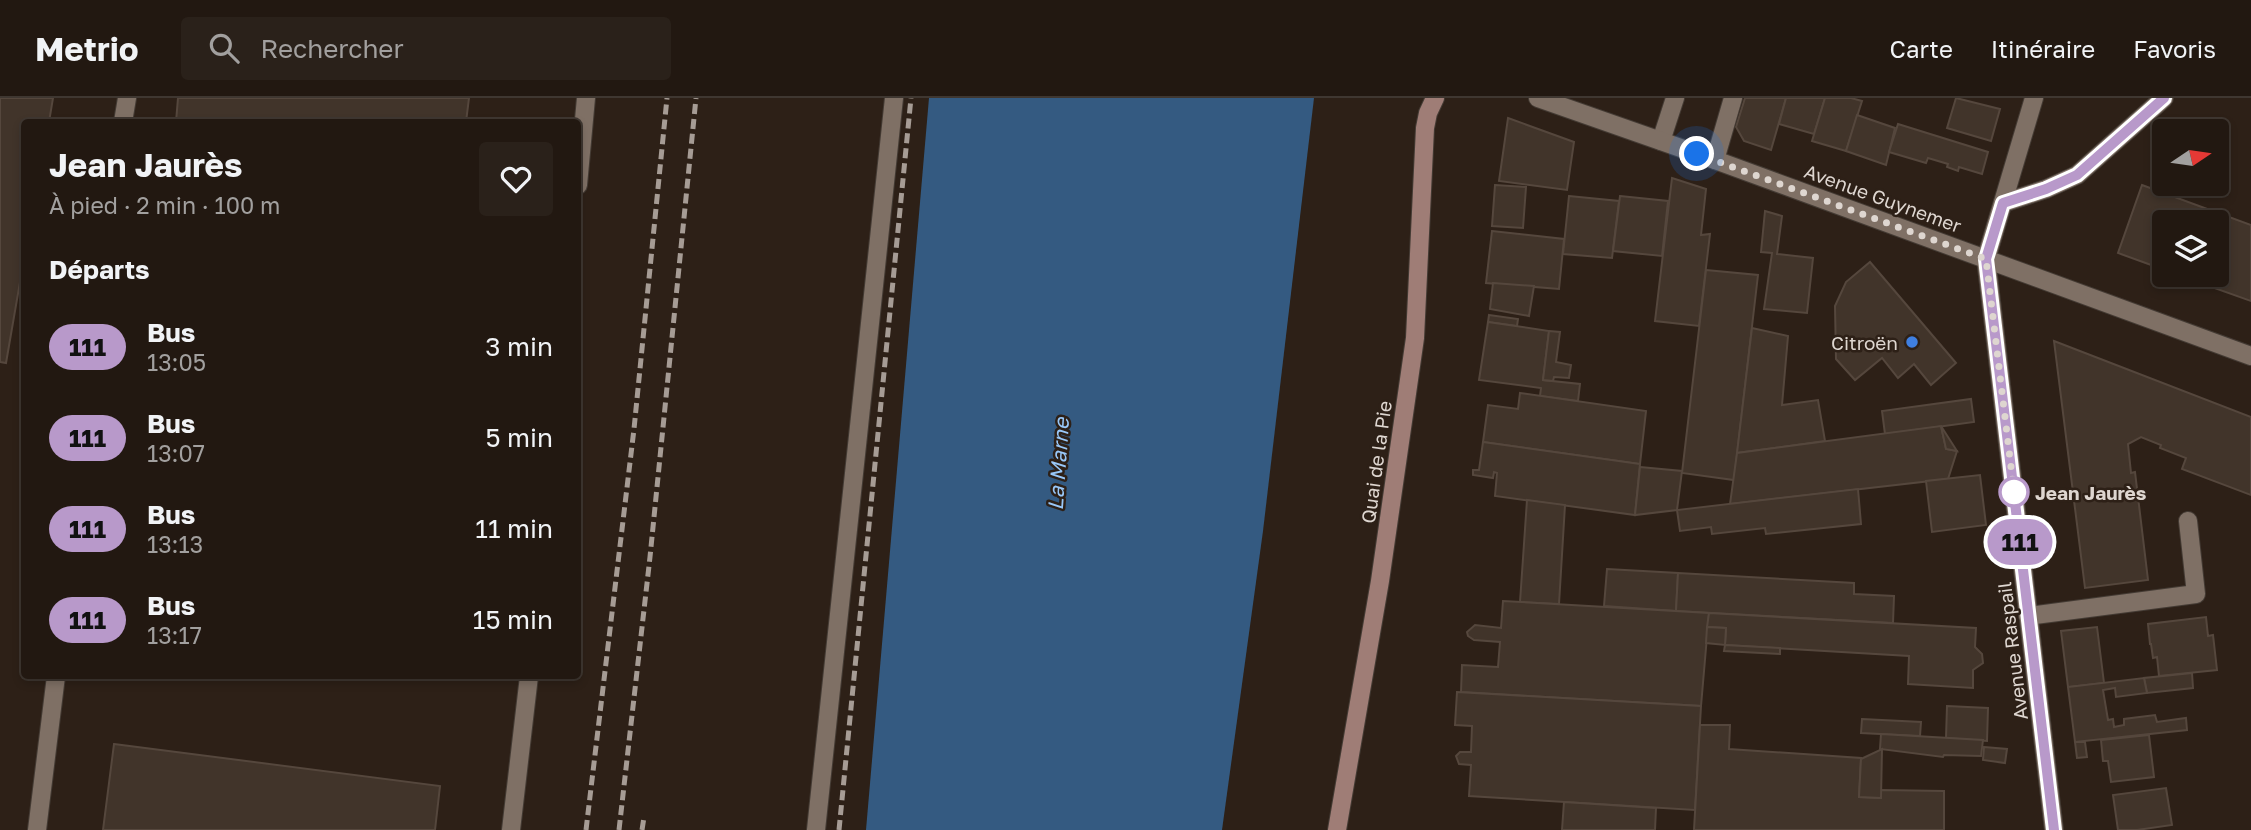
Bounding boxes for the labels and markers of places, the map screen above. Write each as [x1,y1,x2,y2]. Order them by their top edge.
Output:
place label: Citroën [1831,331,1898,354]
marker: Citroën [1904,334,1920,350]
marker: Jean Jaurès [1999,477,2029,507]
place label: Jean Jaurès [2035,481,2147,504]

